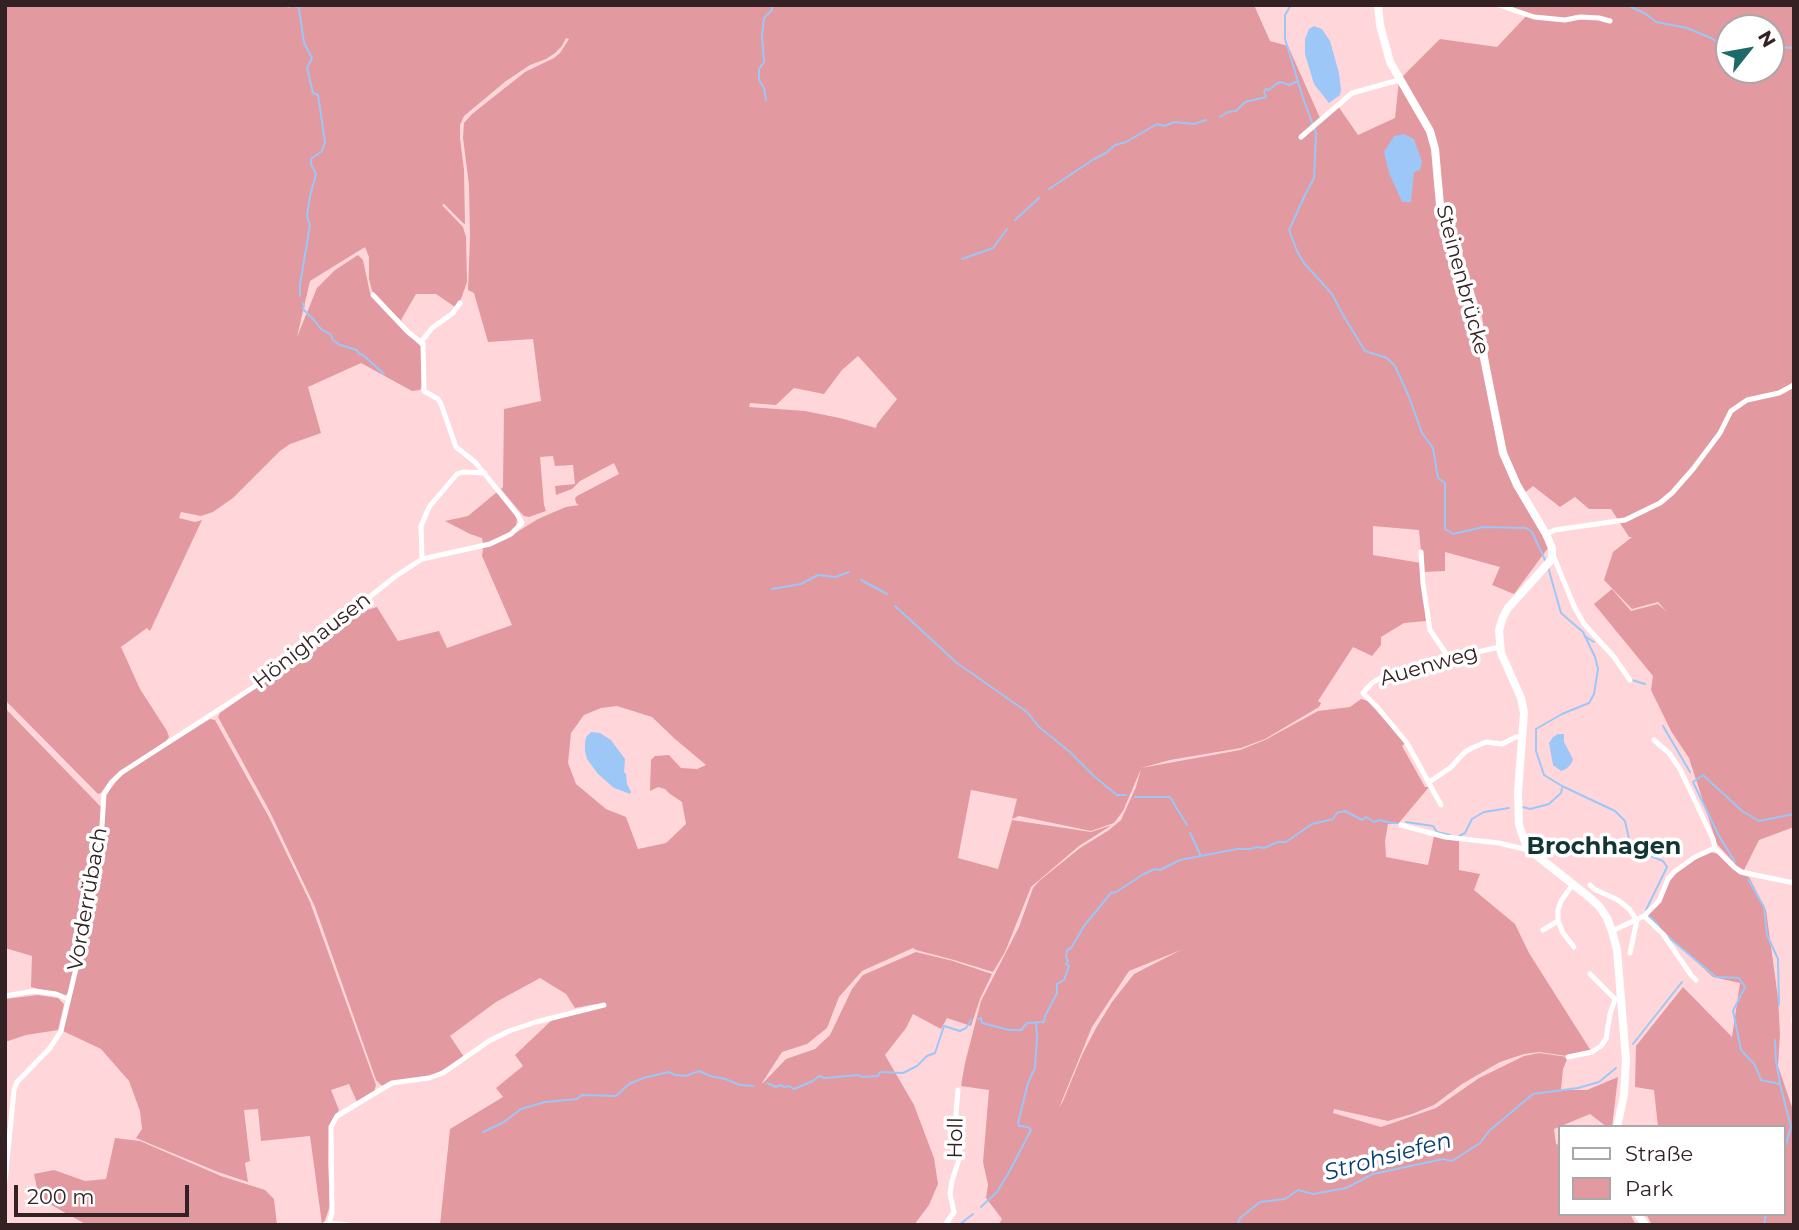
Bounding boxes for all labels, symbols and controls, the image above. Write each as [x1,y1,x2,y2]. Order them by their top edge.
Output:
north arrow [1715,14,1785,84]
text: N [1753,26,1781,51]
street label: Steinenbrücke [1430,203,1494,357]
street label: Hönighausen [248,587,376,695]
street label: Auenweg [1377,640,1481,692]
street label: Vorderrübach [63,825,113,973]
district label: Brochhagen [1527,833,1681,861]
street label: Holl [943,1117,969,1159]
legend [1558,1125,1785,1216]
water label: Strohsiefen [1321,1127,1455,1187]
text: Straße [1625,1141,1693,1166]
scale bar [18,1170,192,1214]
text: Park [1625,1176,1673,1201]
text: 200 m [27,1184,94,1209]

